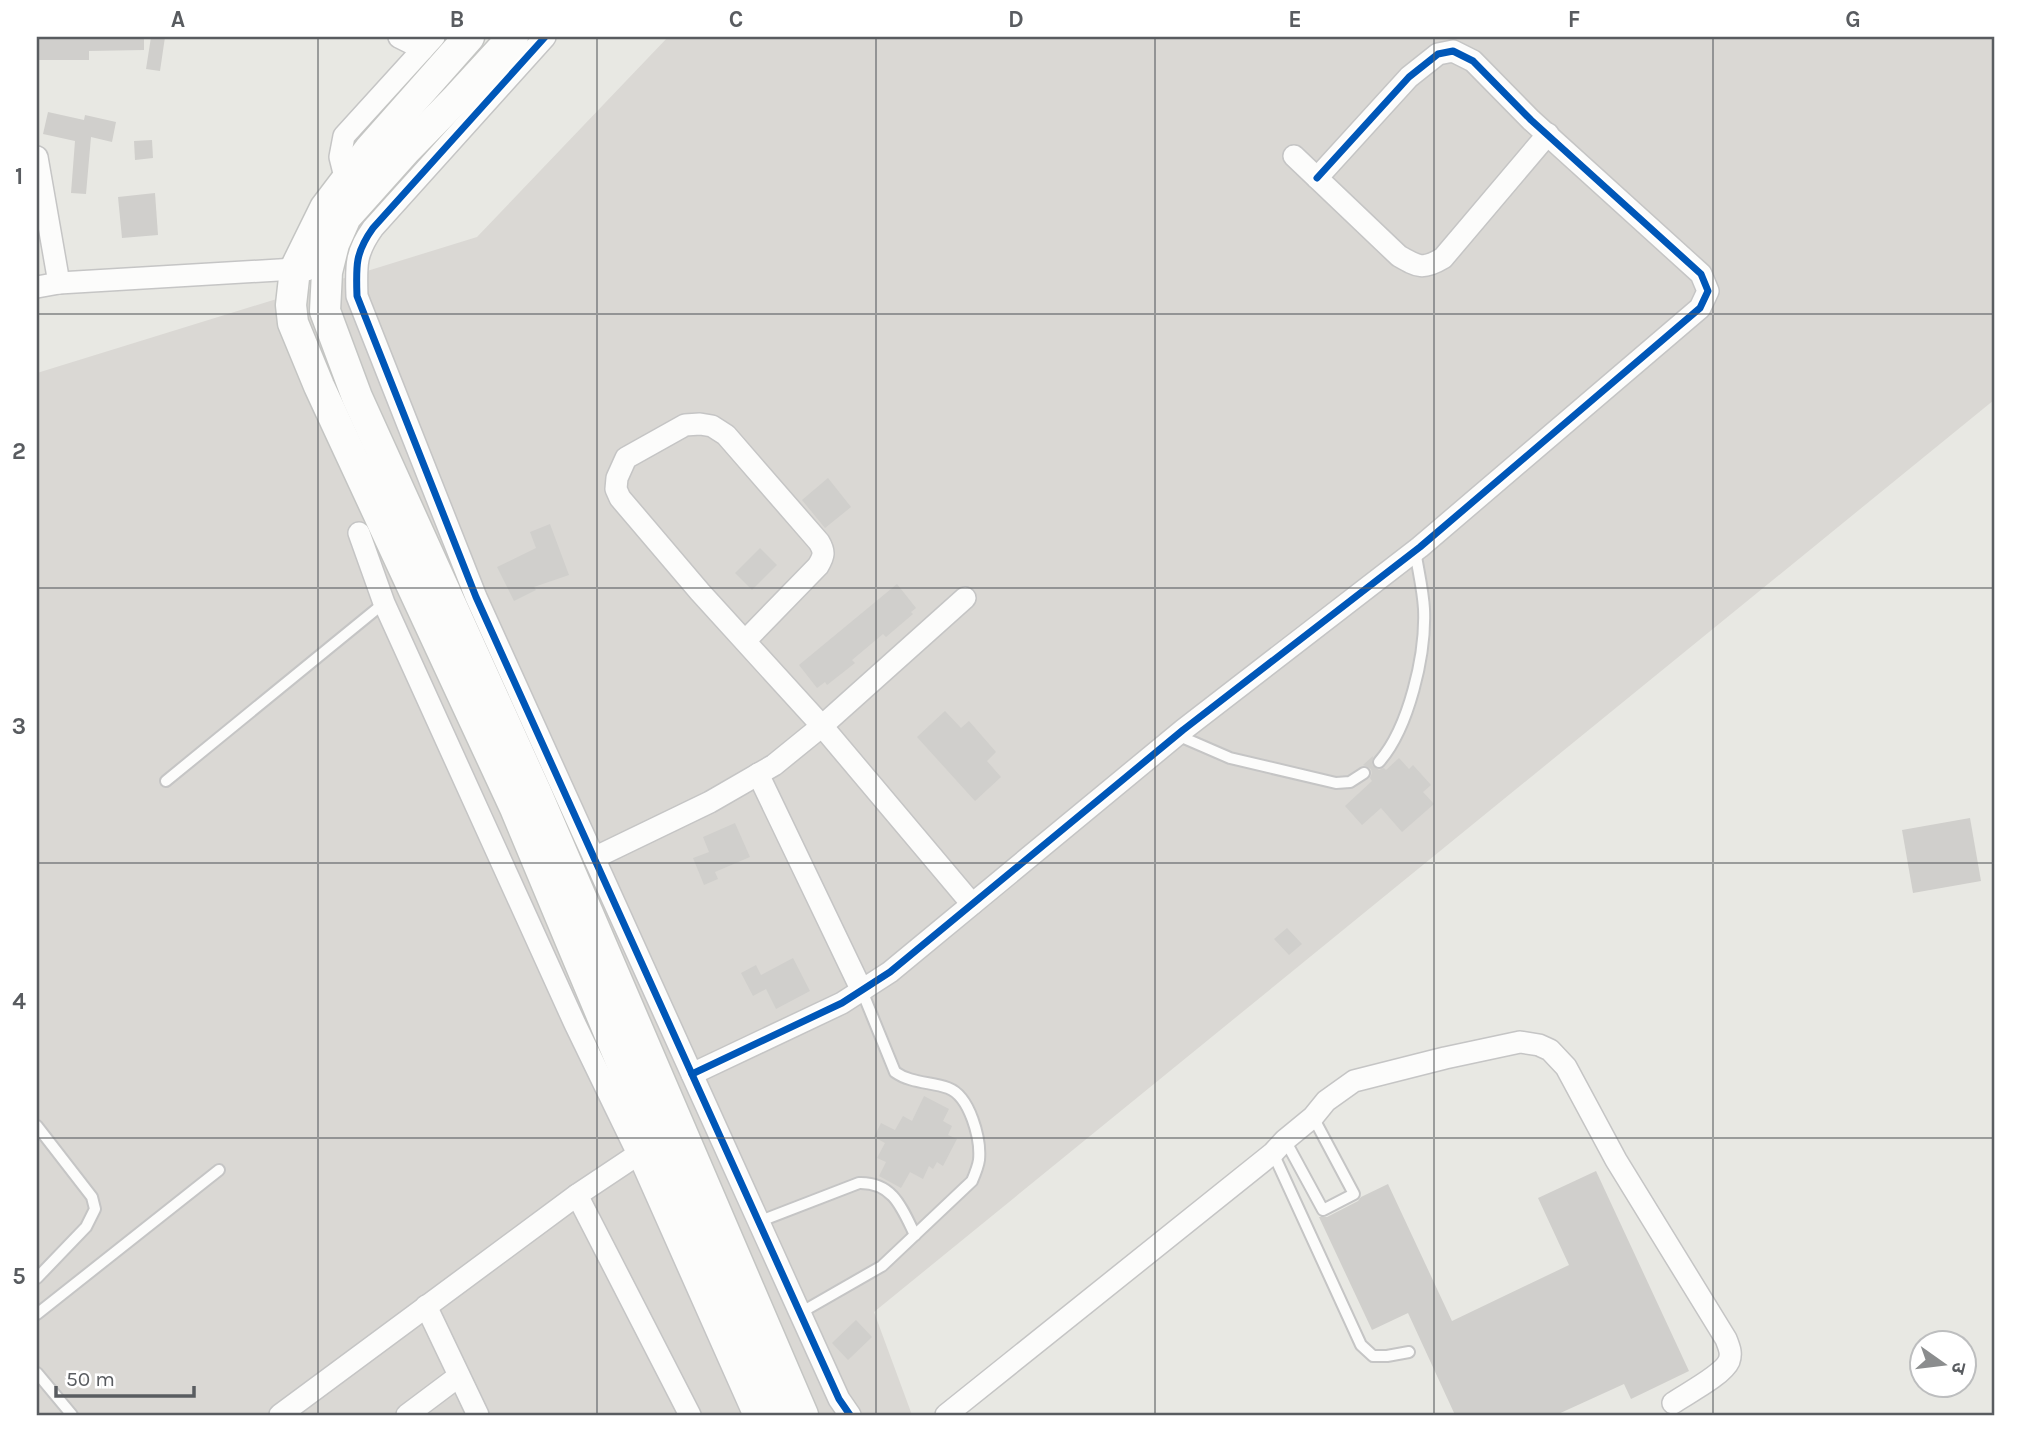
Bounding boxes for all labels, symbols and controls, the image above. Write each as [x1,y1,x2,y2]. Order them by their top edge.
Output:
text: A [171,6,185,33]
text: B [450,6,464,33]
text: C [729,6,743,33]
text: D [1008,6,1024,33]
text: E [1288,6,1302,33]
text: F [1568,6,1580,33]
text: G [1845,6,1861,33]
text: 1 [15,163,23,190]
text: 2 [12,438,26,465]
text: 3 [12,713,26,740]
text: 4 [12,988,26,1015]
text: 5 [12,1263,26,1290]
north arrow [1909,1330,1979,1400]
scale bar [56,1354,194,1398]
text: उ [1946,1360,1971,1377]
text: 50 m [66,1367,115,1391]

